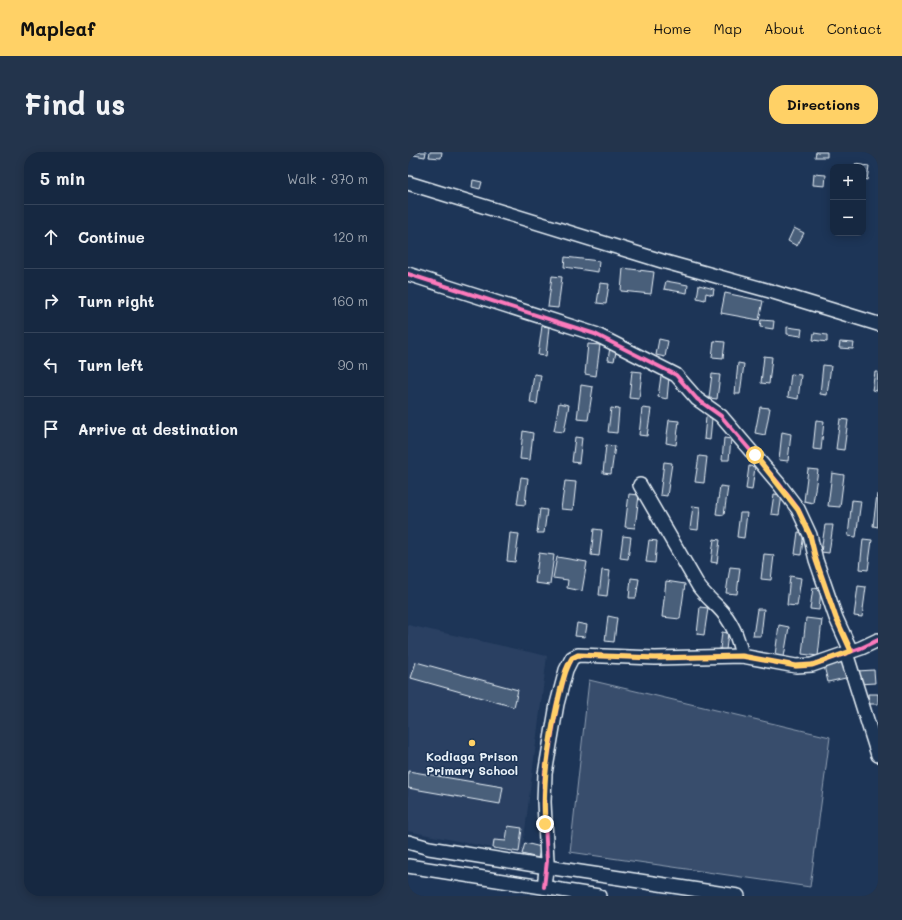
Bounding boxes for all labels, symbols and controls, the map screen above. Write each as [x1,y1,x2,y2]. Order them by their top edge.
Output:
text: Mapleaf [20,16,95,41]
text: Home [653,19,691,38]
text: Map [713,19,742,38]
text: About [764,19,805,38]
text: Contact [827,19,882,38]
button: Directions [769,85,878,124]
text: Find us [24,86,125,122]
map controls [830,164,866,236]
button: + [830,164,866,200]
text: 5 min [40,167,85,189]
text: Walk · 370 m [287,170,368,187]
button: − [830,200,866,236]
icon: ahead [40,226,62,248]
text: Continue [78,227,145,247]
text: 120 m [332,228,368,245]
icon: right [40,290,62,312]
text: Turn right [78,291,155,311]
text: 160 m [332,292,368,309]
icon: left [40,354,62,376]
text: Turn left [78,355,143,375]
text: 90 m [338,356,368,373]
icon: arrive [40,418,62,440]
text: Arrive at destination [78,419,238,439]
route start [746,446,764,464]
marker: Kodiaga Prison Primary School [467,738,477,748]
place label: Kodiaga Prison Primary School [426,748,518,778]
route end [536,815,554,833]

